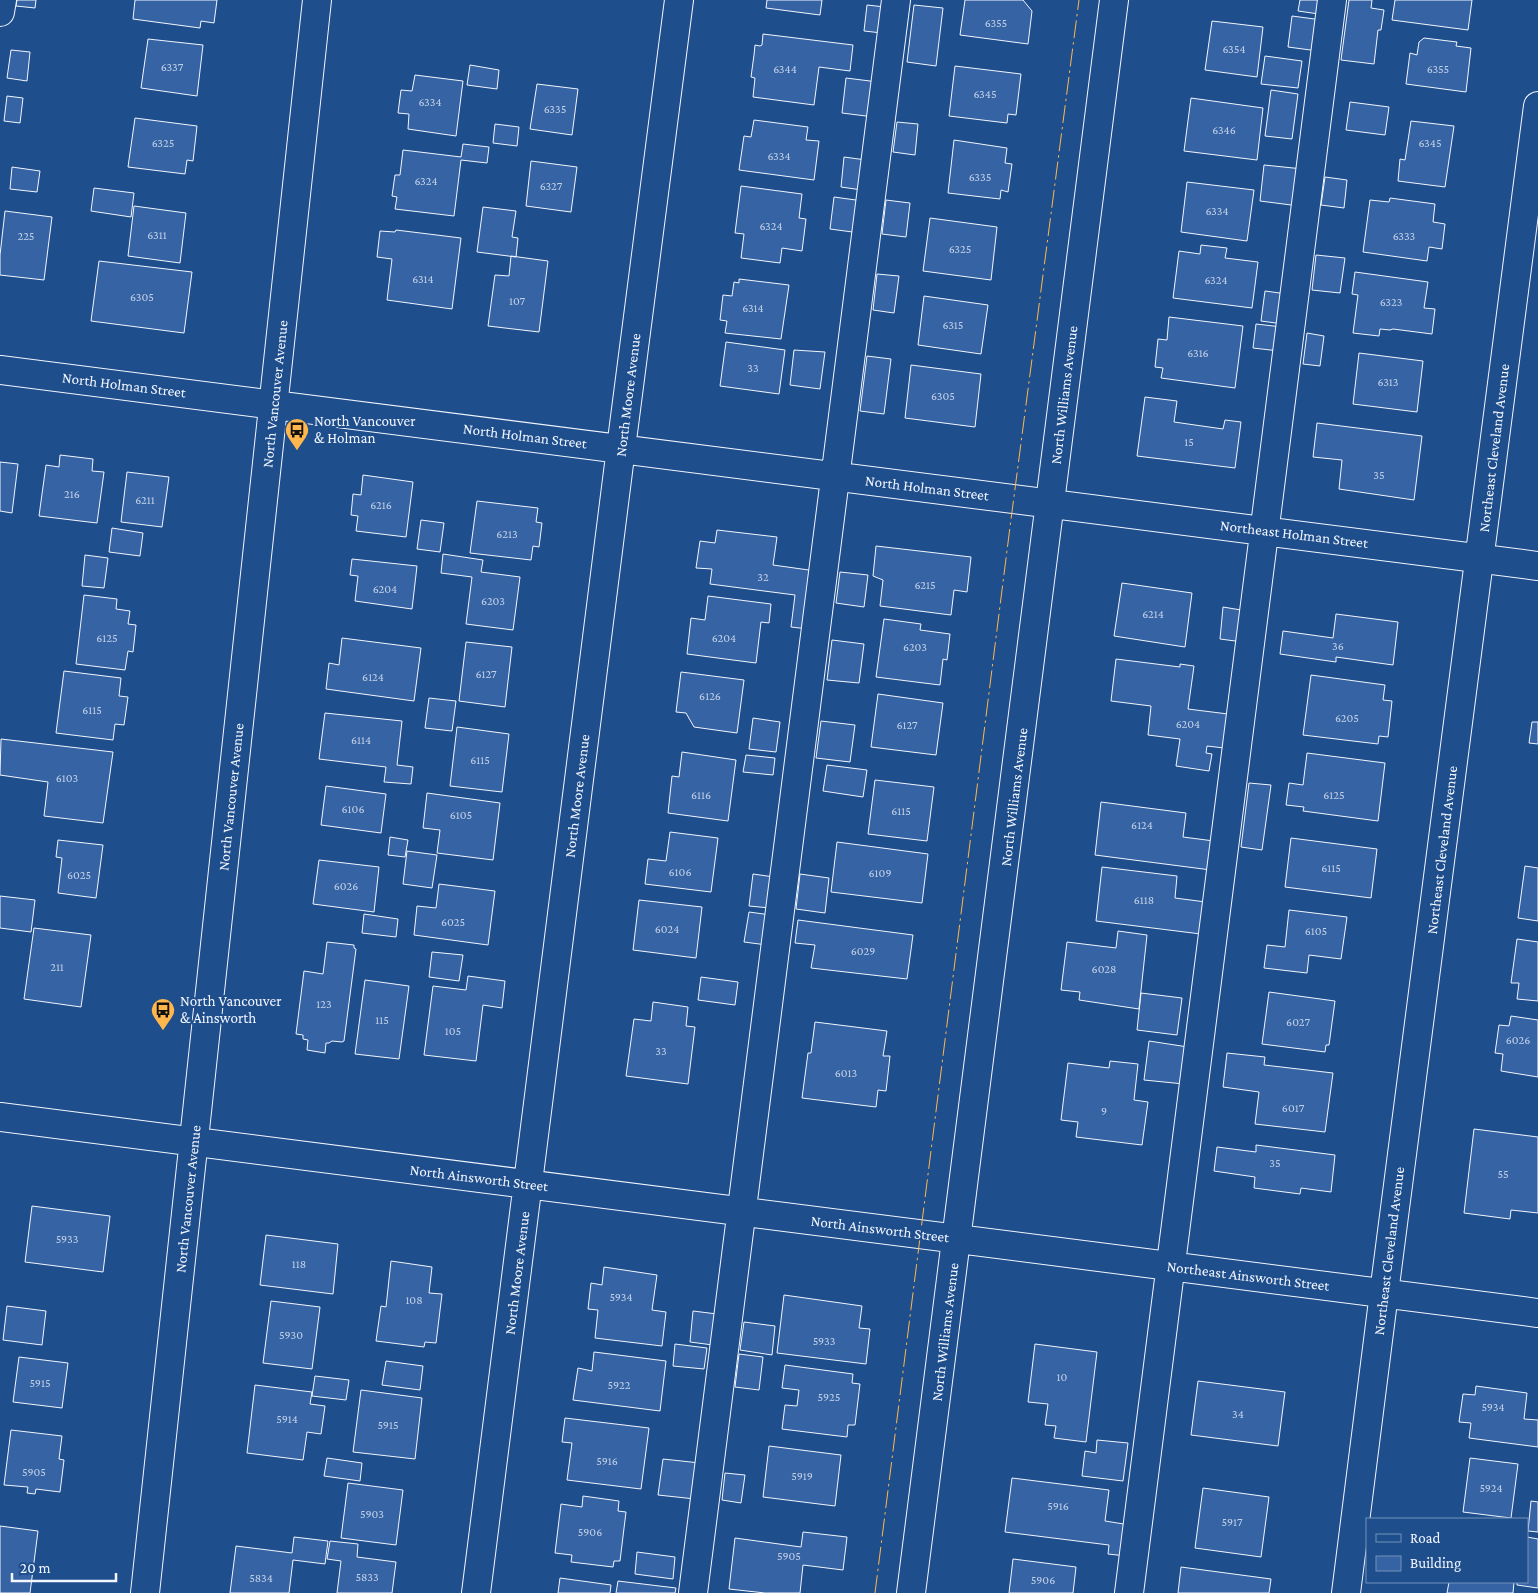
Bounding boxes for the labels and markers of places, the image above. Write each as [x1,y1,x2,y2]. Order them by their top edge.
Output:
place label: North Vancouver & Holman [314,413,416,446]
bus stop icon: North Vancouver & Holman [284,417,310,451]
place label: North Vancouver & Ainsworth [180,993,282,1026]
bus stop icon: North Vancouver & Ainsworth [150,997,176,1031]

